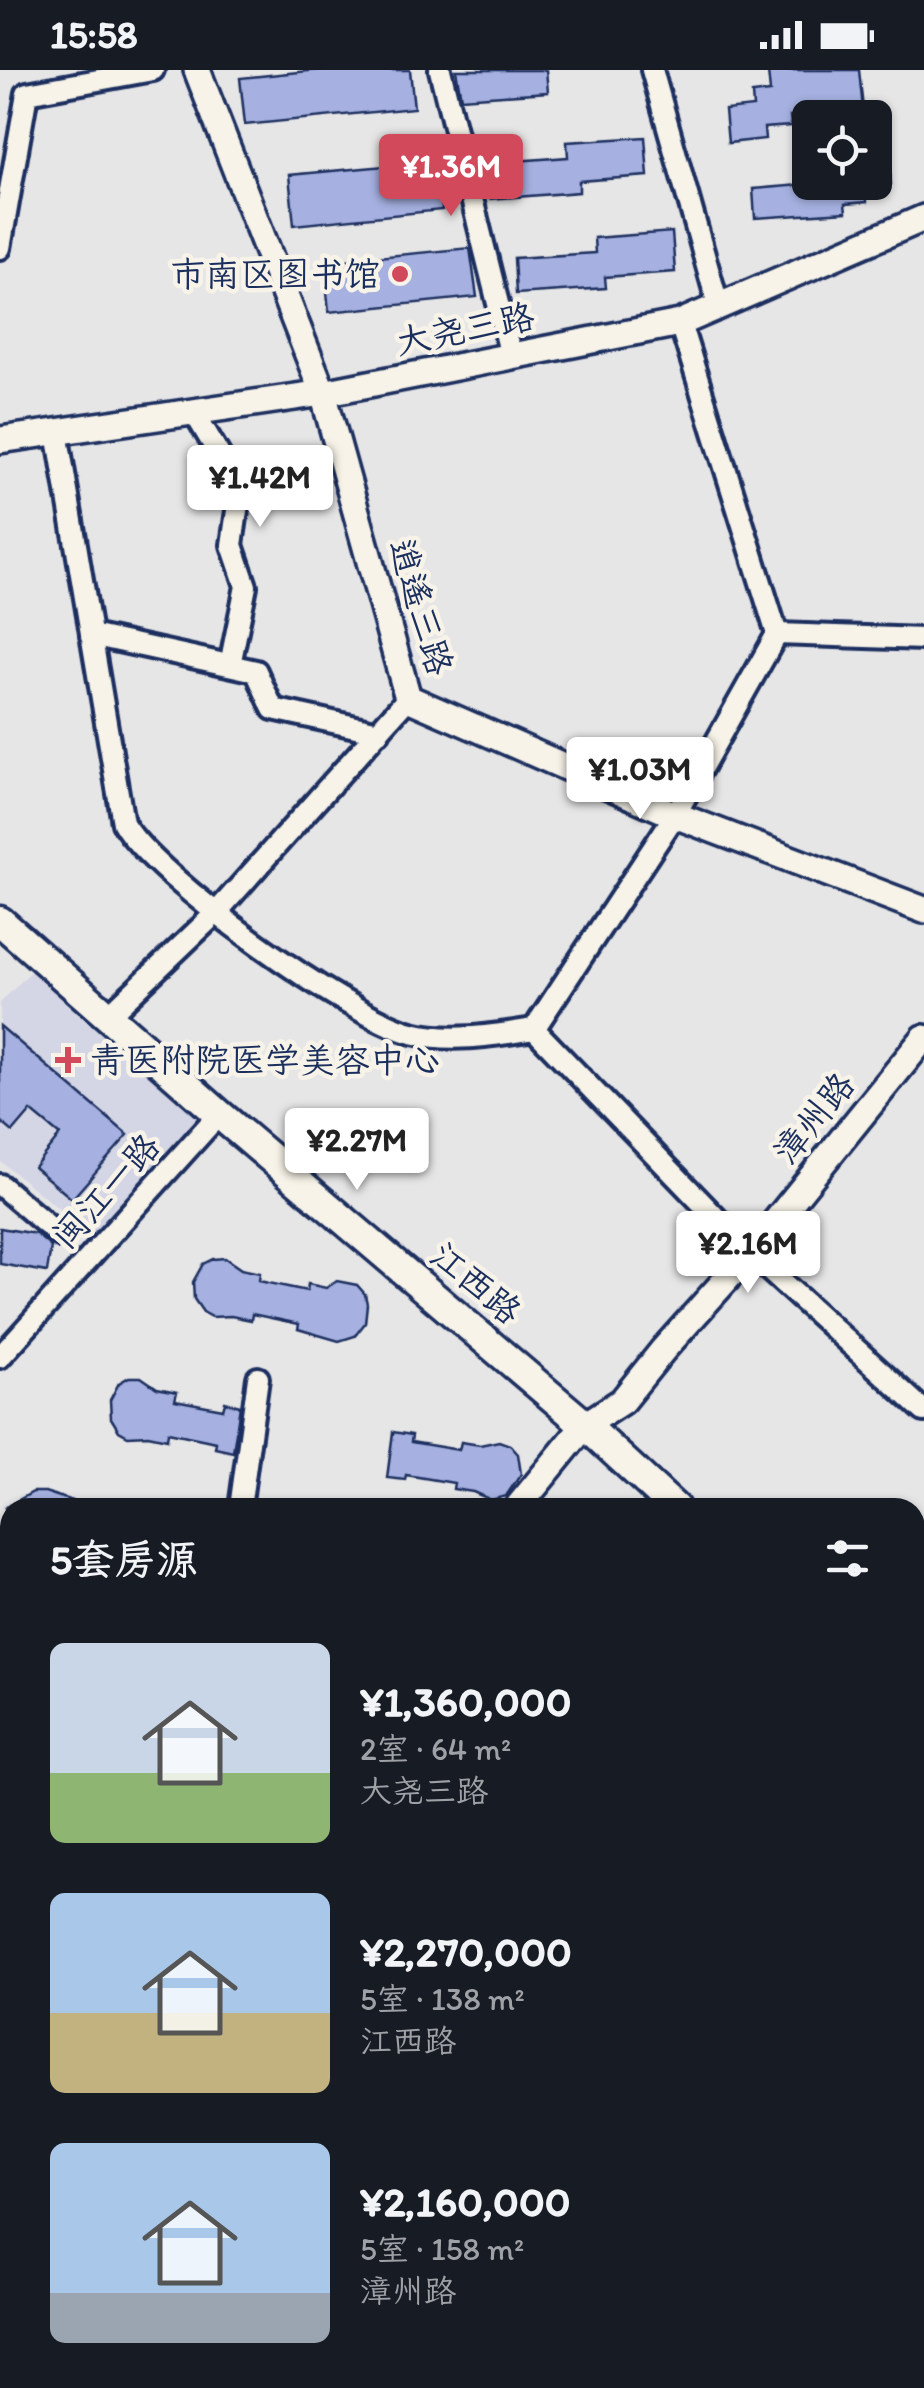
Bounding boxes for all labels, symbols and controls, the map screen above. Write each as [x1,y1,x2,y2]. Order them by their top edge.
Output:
text: 15:58 [50,12,138,58]
map controls [792,100,892,200]
button: locate [792,100,892,200]
pin: ¥1.36M [370,134,532,219]
text: ¥1.36M [401,147,501,185]
place label: 市南区图书馆 [170,253,380,295]
marker: 市南区图书馆 [389,263,411,285]
street label: 大尧三路 [392,295,538,363]
pin: ¥1.42M [179,445,341,530]
text: ¥1.42M [209,458,311,496]
street label: 逍遥三路 [380,534,462,680]
pin: ¥1.03M [559,737,721,822]
text: ¥1.03M [589,750,691,788]
place label: 青医附院医学美容中心 [90,1039,440,1081]
marker: 青医附院医学美容中心 [55,1047,81,1073]
street label: 漳州路 [765,1064,863,1172]
pin: ¥2.27M [276,1108,438,1193]
text: ¥2.27M [307,1121,407,1159]
street label: 闽江一路 [44,1125,168,1257]
pin: ¥2.16M [667,1211,829,1296]
text: ¥2.16M [698,1224,798,1262]
street label: 江西路 [422,1233,530,1333]
icon: filters [820,1531,875,1586]
text: 5套房源 [50,1534,198,1585]
text: ¥1,360,000 [360,1676,572,1727]
icon: home [130,1683,250,1803]
text: 2室 · 64 m² [360,1730,511,1768]
text: 大尧三路 [360,1772,488,1810]
text: ¥2,270,000 [360,1926,572,1977]
icon: home [130,1933,250,2053]
text: 5室 · 138 m² [360,1980,525,2018]
text: 江西路 [360,2022,456,2060]
text: ¥2,160,000 [360,2176,571,2227]
icon: home [130,2183,250,2303]
text: 5室 · 158 m² [360,2230,524,2268]
text: 漳州路 [360,2272,456,2310]

